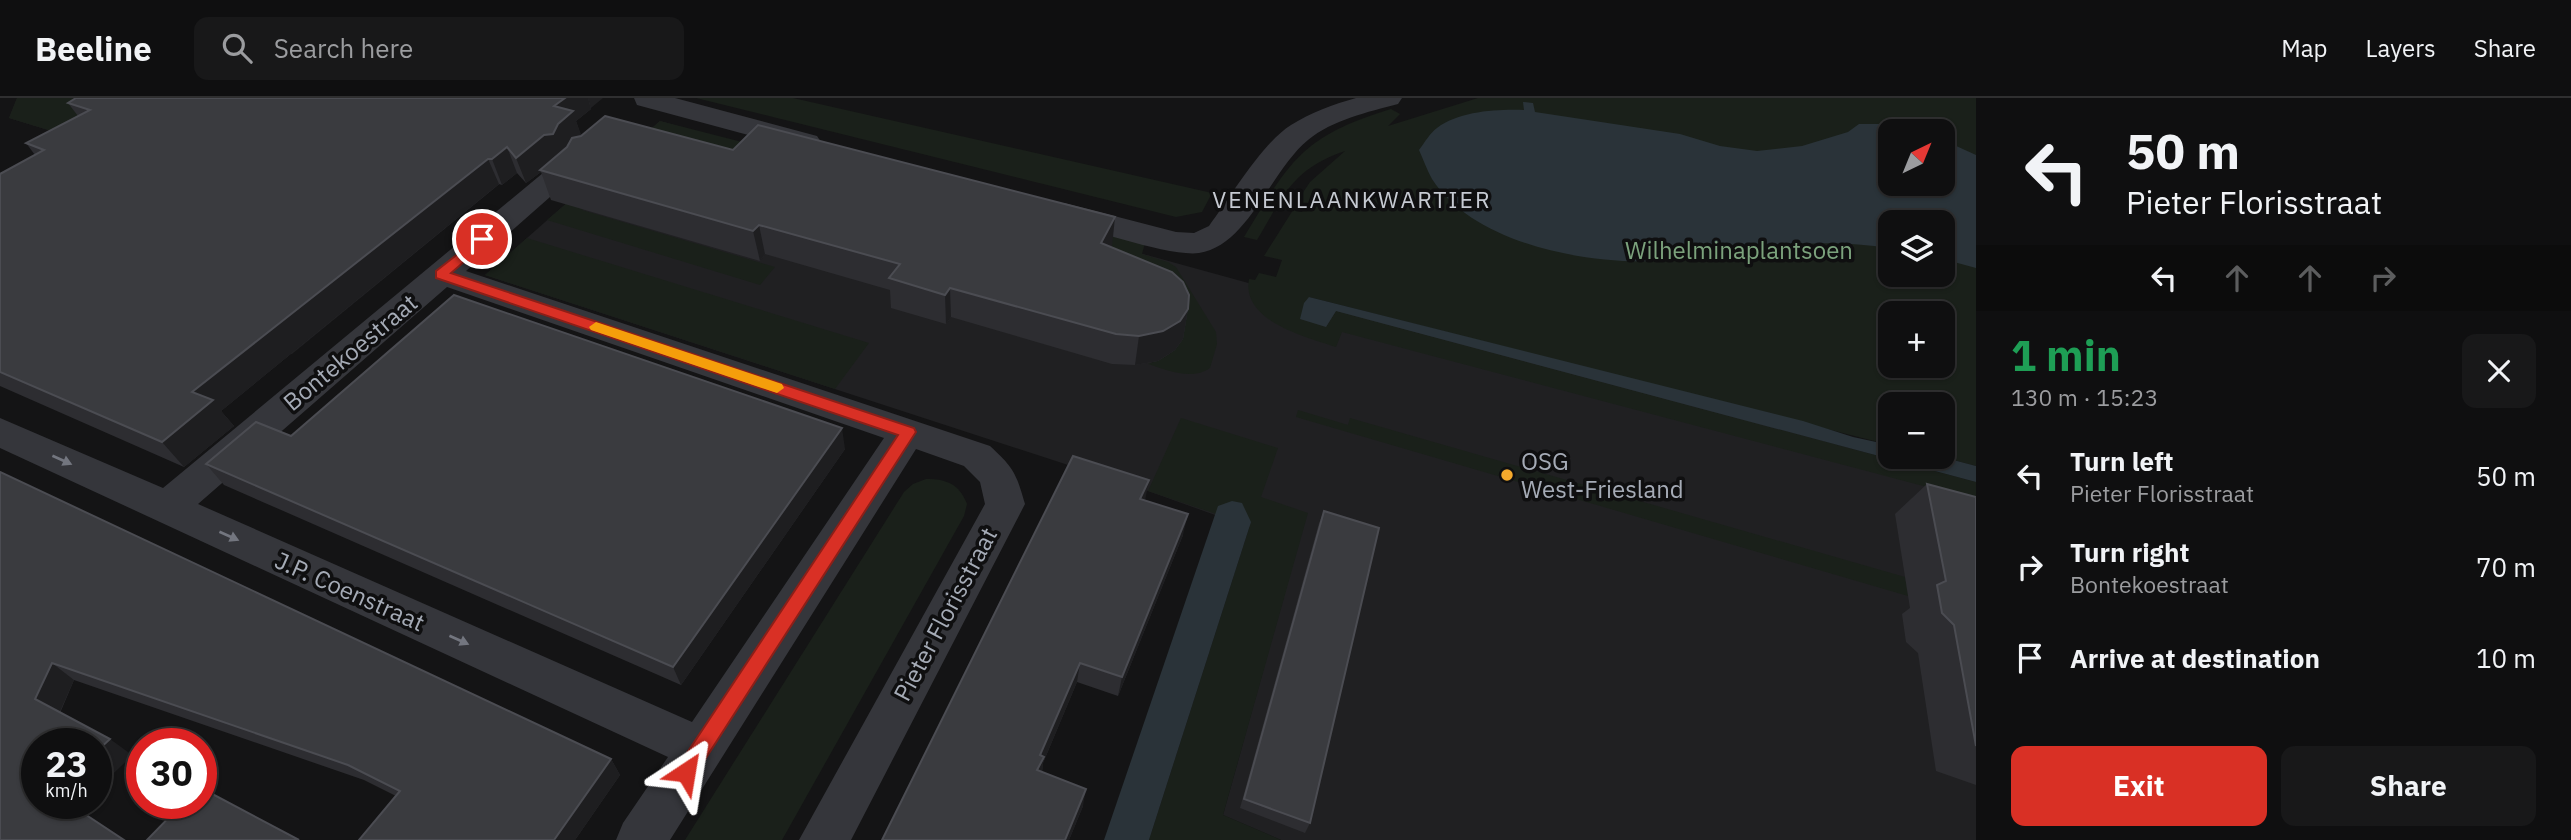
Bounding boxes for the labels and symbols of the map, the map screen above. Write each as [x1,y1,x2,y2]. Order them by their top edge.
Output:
north arrow [1878,119,1955,196]
district label: VENENLAANKWARTIER [1212,184,1492,214]
pin [452,209,512,269]
park label: Wilhelminaplantsoen [1625,234,1853,266]
street label: Bontekoestraat [276,286,424,418]
place label: OSG West-Friesland [1521,445,1684,505]
one-way arrow [52,454,72,466]
marker: OSG West-Friesland [1499,467,1515,483]
street label: Pieter Florisstraat [886,522,1004,706]
one-way arrow [219,530,239,542]
street label: J.P. Coenstraat [270,544,430,638]
one-way arrow [449,634,469,646]
speed limit sign: 30 [126,728,217,819]
position arrow [649,735,723,809]

